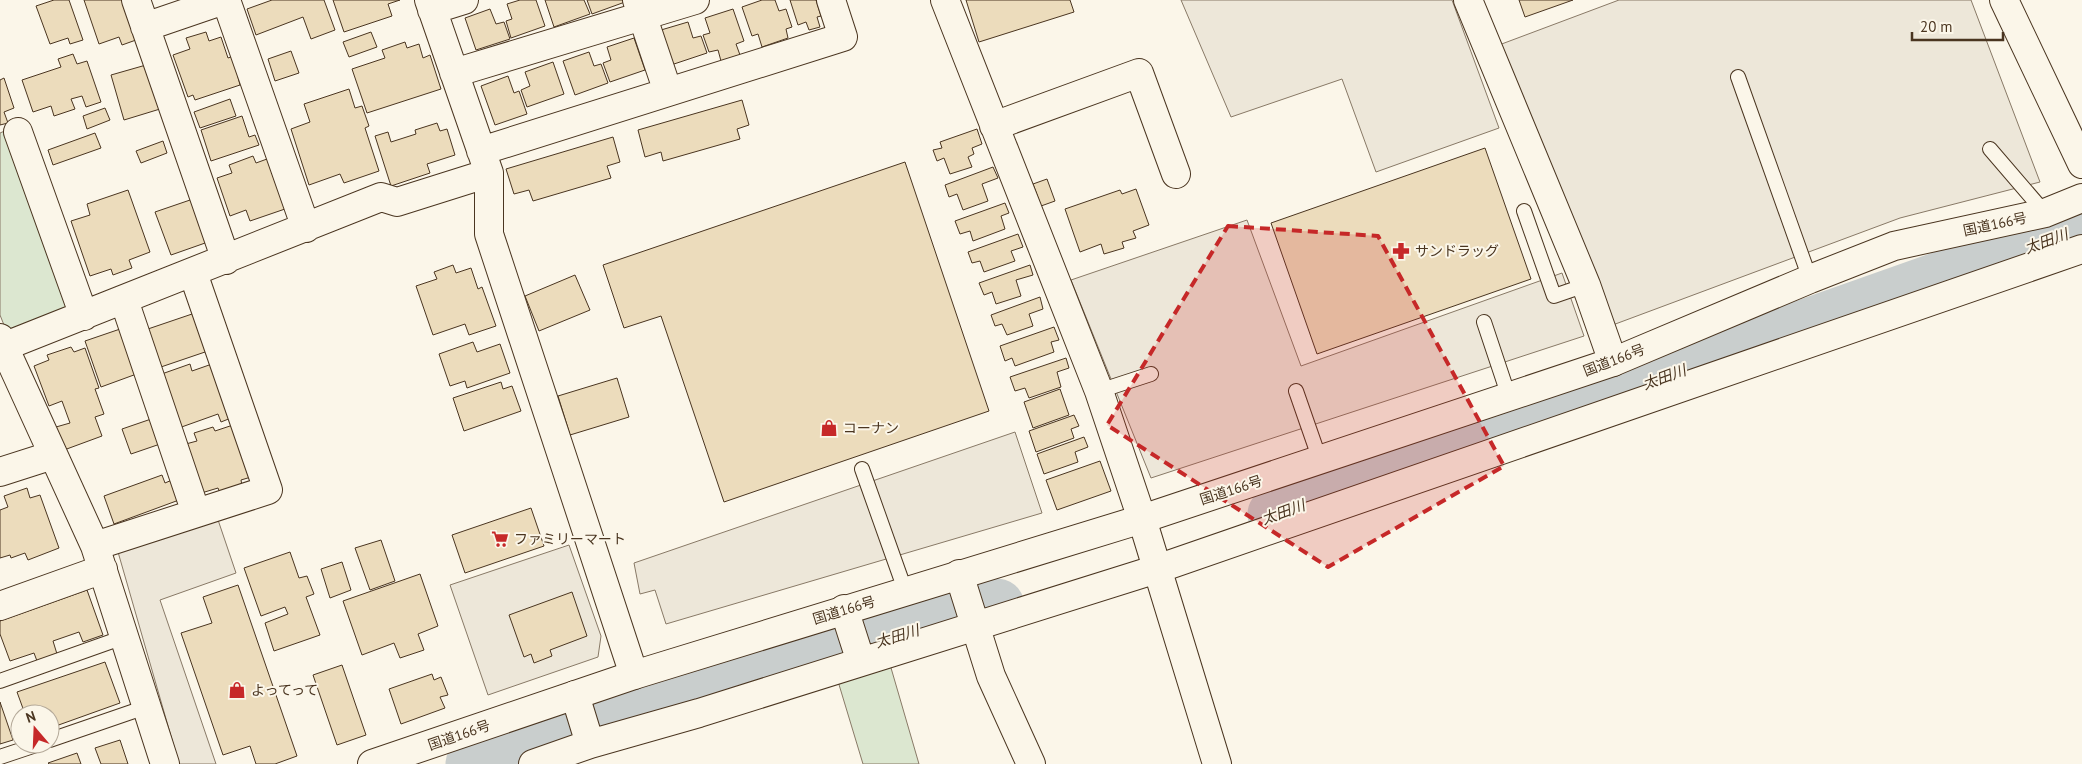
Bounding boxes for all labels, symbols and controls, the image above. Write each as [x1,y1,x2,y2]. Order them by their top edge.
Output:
scale bar [1912,10,2003,42]
text: 20 m [1920,17,1953,36]
street label: 国道166号 [1961,208,2029,240]
water label: 太田川 [2022,224,2072,258]
pharmacy icon: サンドラッグ [1391,241,1411,261]
place label: サンドラッグ [1415,242,1499,260]
street label: 国道166号 [1580,340,1648,380]
water label: 太田川 [1640,360,1690,394]
shop icon: コーナン [819,418,839,438]
place label: コーナン [843,419,899,437]
street label: 国道166号 [1197,471,1265,509]
water label: 太田川 [1259,495,1309,529]
supermarket icon: ファミリーマート [490,529,510,549]
place label: ファミリーマート [514,530,626,548]
street label: 国道166号 [810,592,878,628]
water label: 太田川 [873,620,923,652]
shop icon: よってって [227,680,247,700]
place label: よってって [251,681,318,699]
north arrow [10,704,60,754]
text: N [23,707,38,727]
street label: 国道166号 [425,716,493,754]

